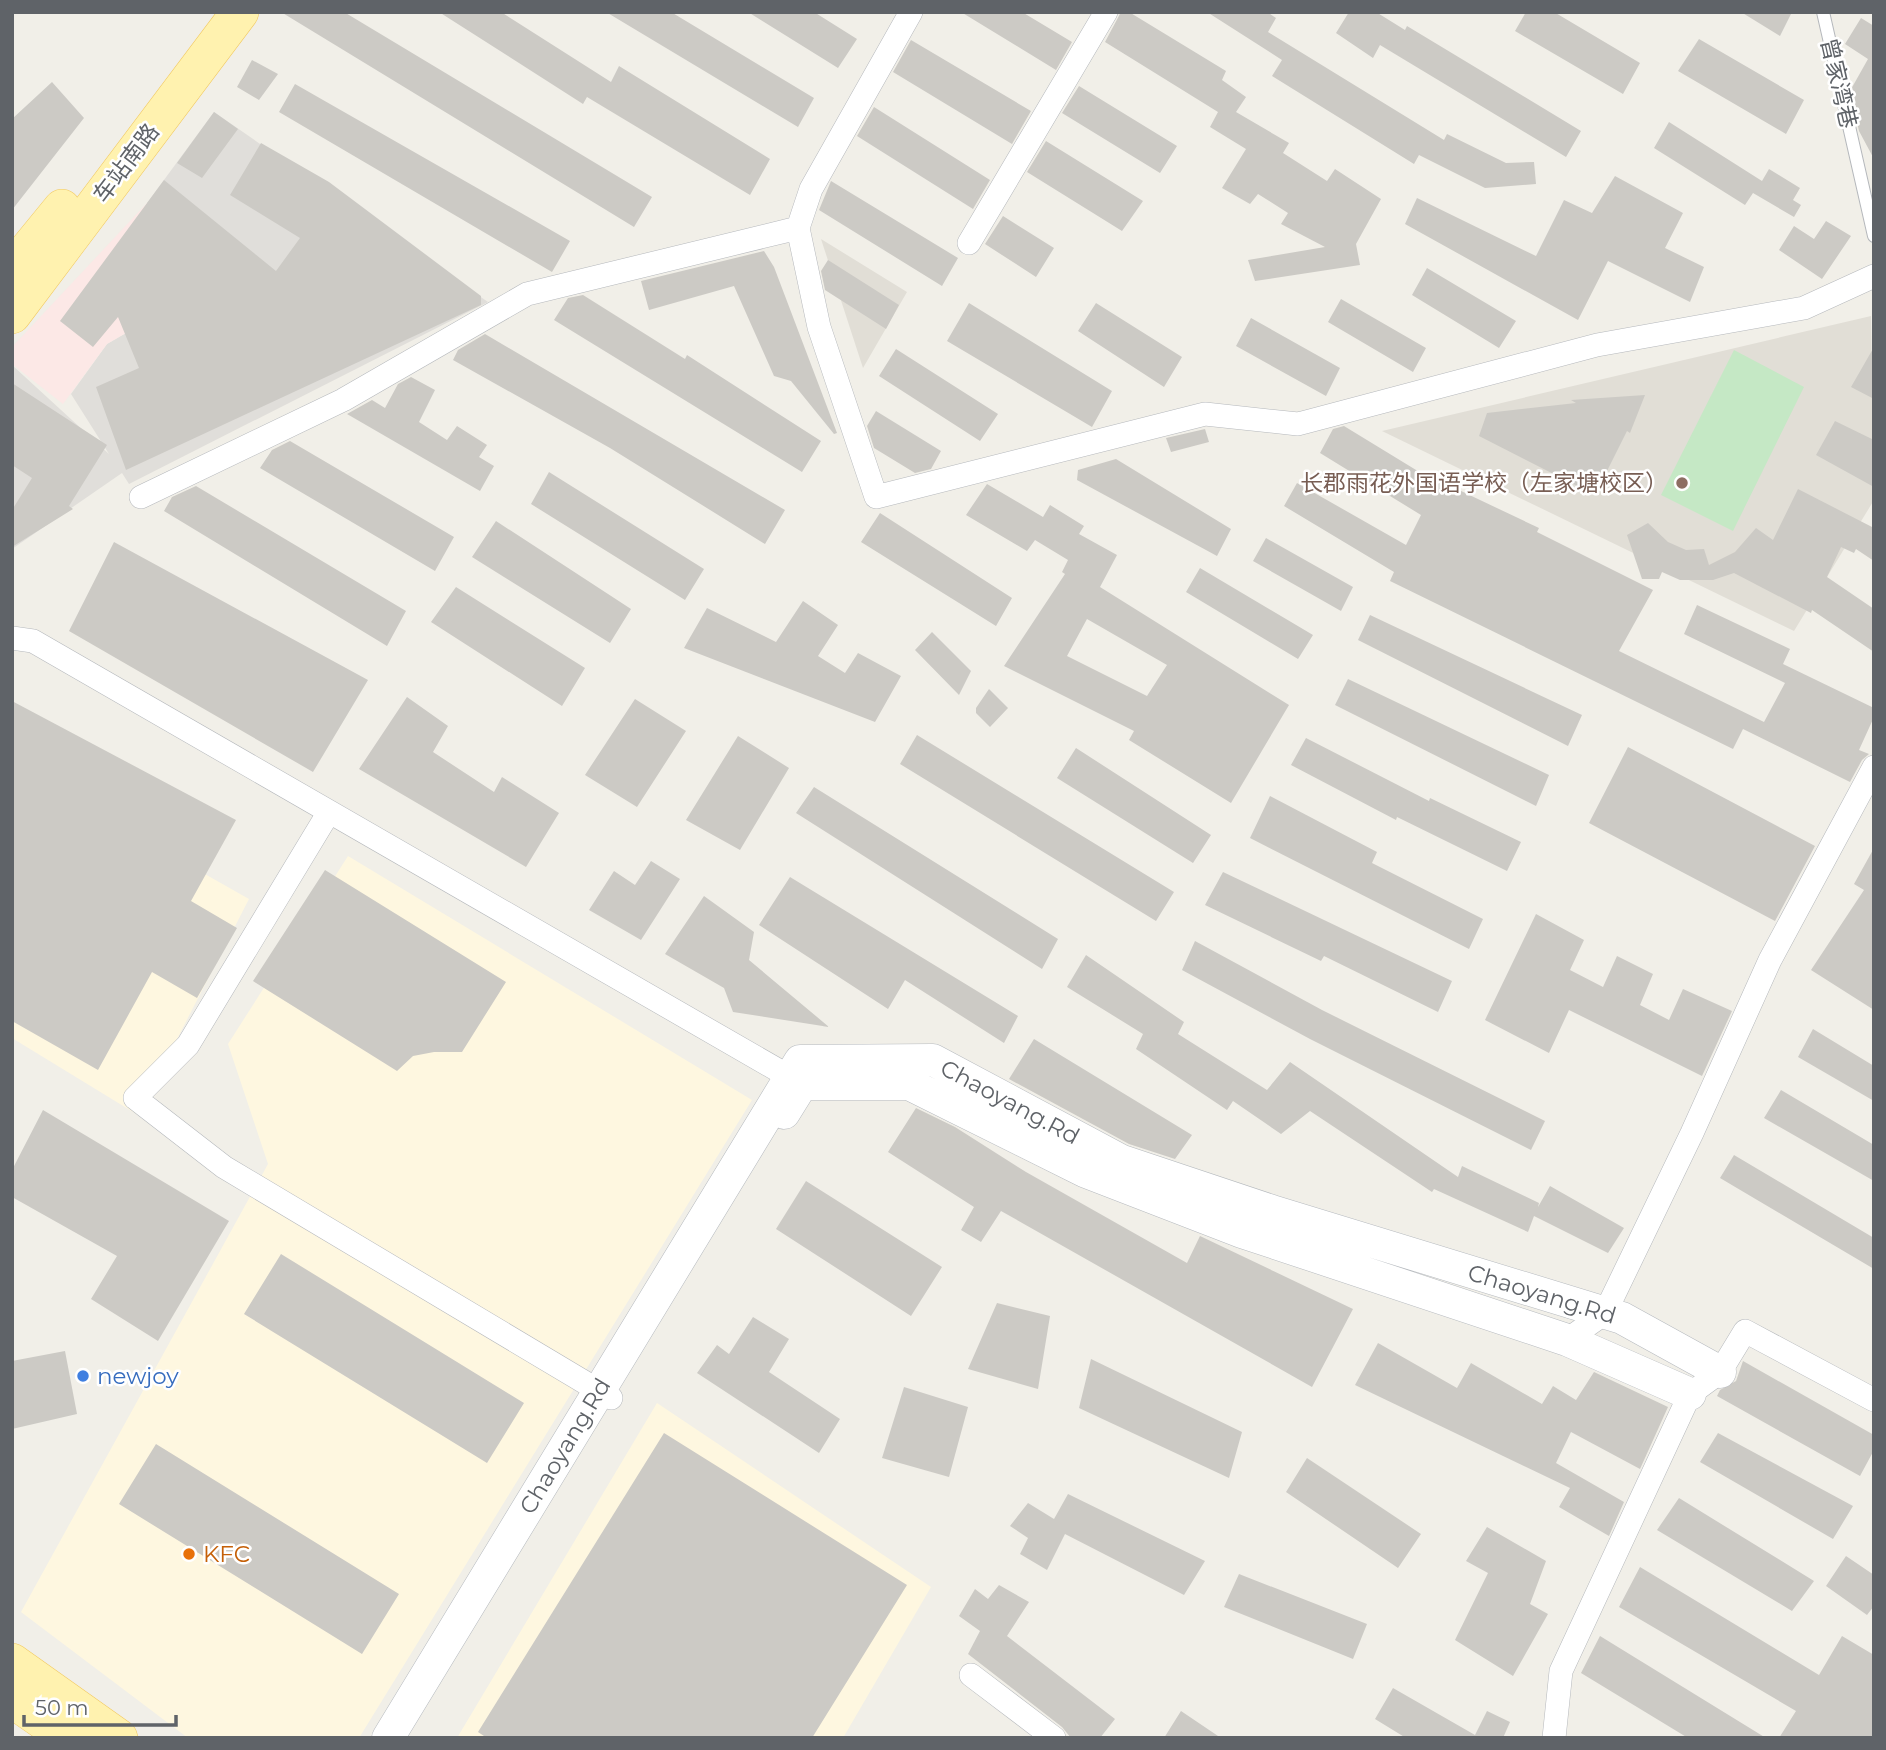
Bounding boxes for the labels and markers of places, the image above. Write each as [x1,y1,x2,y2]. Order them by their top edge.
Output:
place label: 长郡雨花外国语学校（左家塘校区） [1300,469,1668,497]
marker: 长郡雨花外国语学校（左家塘校区） [1674,475,1690,491]
place label: newjoy [97,1362,179,1390]
marker: newjoy [75,1368,91,1384]
place label: KFC [203,1540,250,1568]
marker: KFC [181,1546,197,1562]

